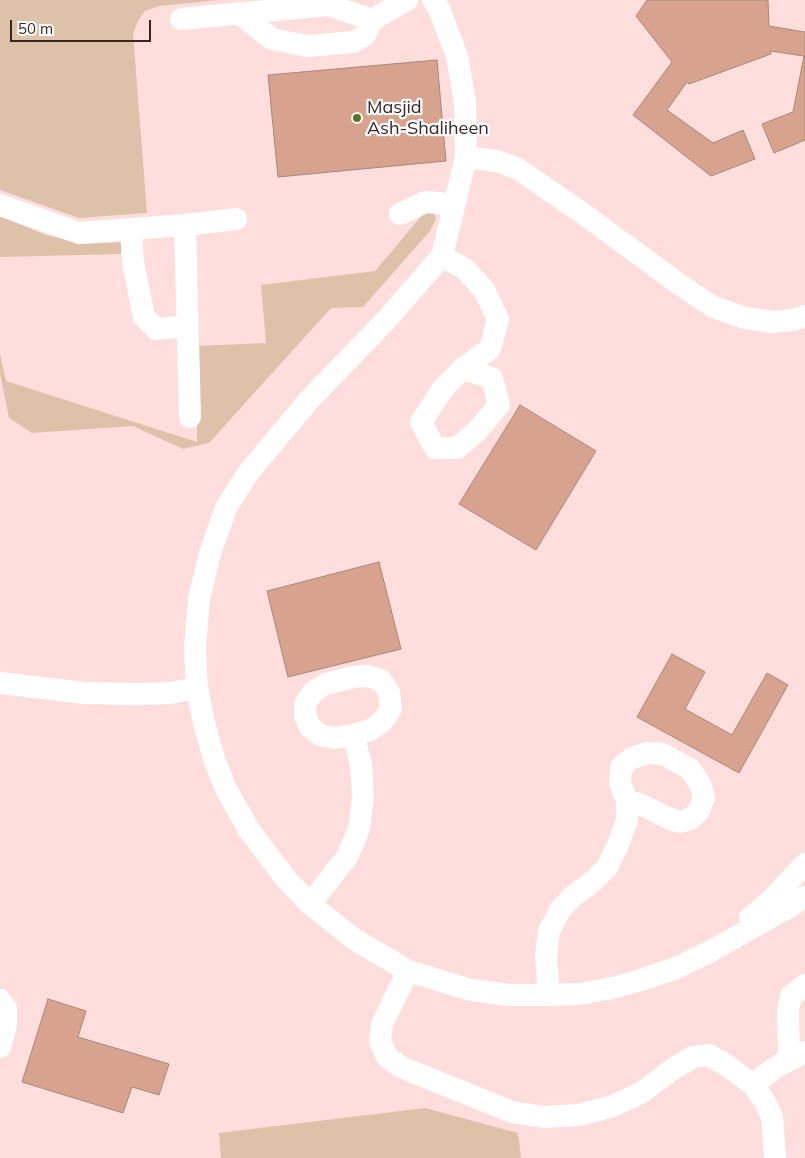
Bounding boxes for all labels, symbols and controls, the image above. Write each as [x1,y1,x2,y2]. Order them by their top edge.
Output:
scale bar [12,10,154,42]
text: 50 m [18,19,53,38]
place label: Masjid Ash-Shaliheen [367,97,489,140]
marker: Masjid Ash-Shaliheen [351,112,363,124]

